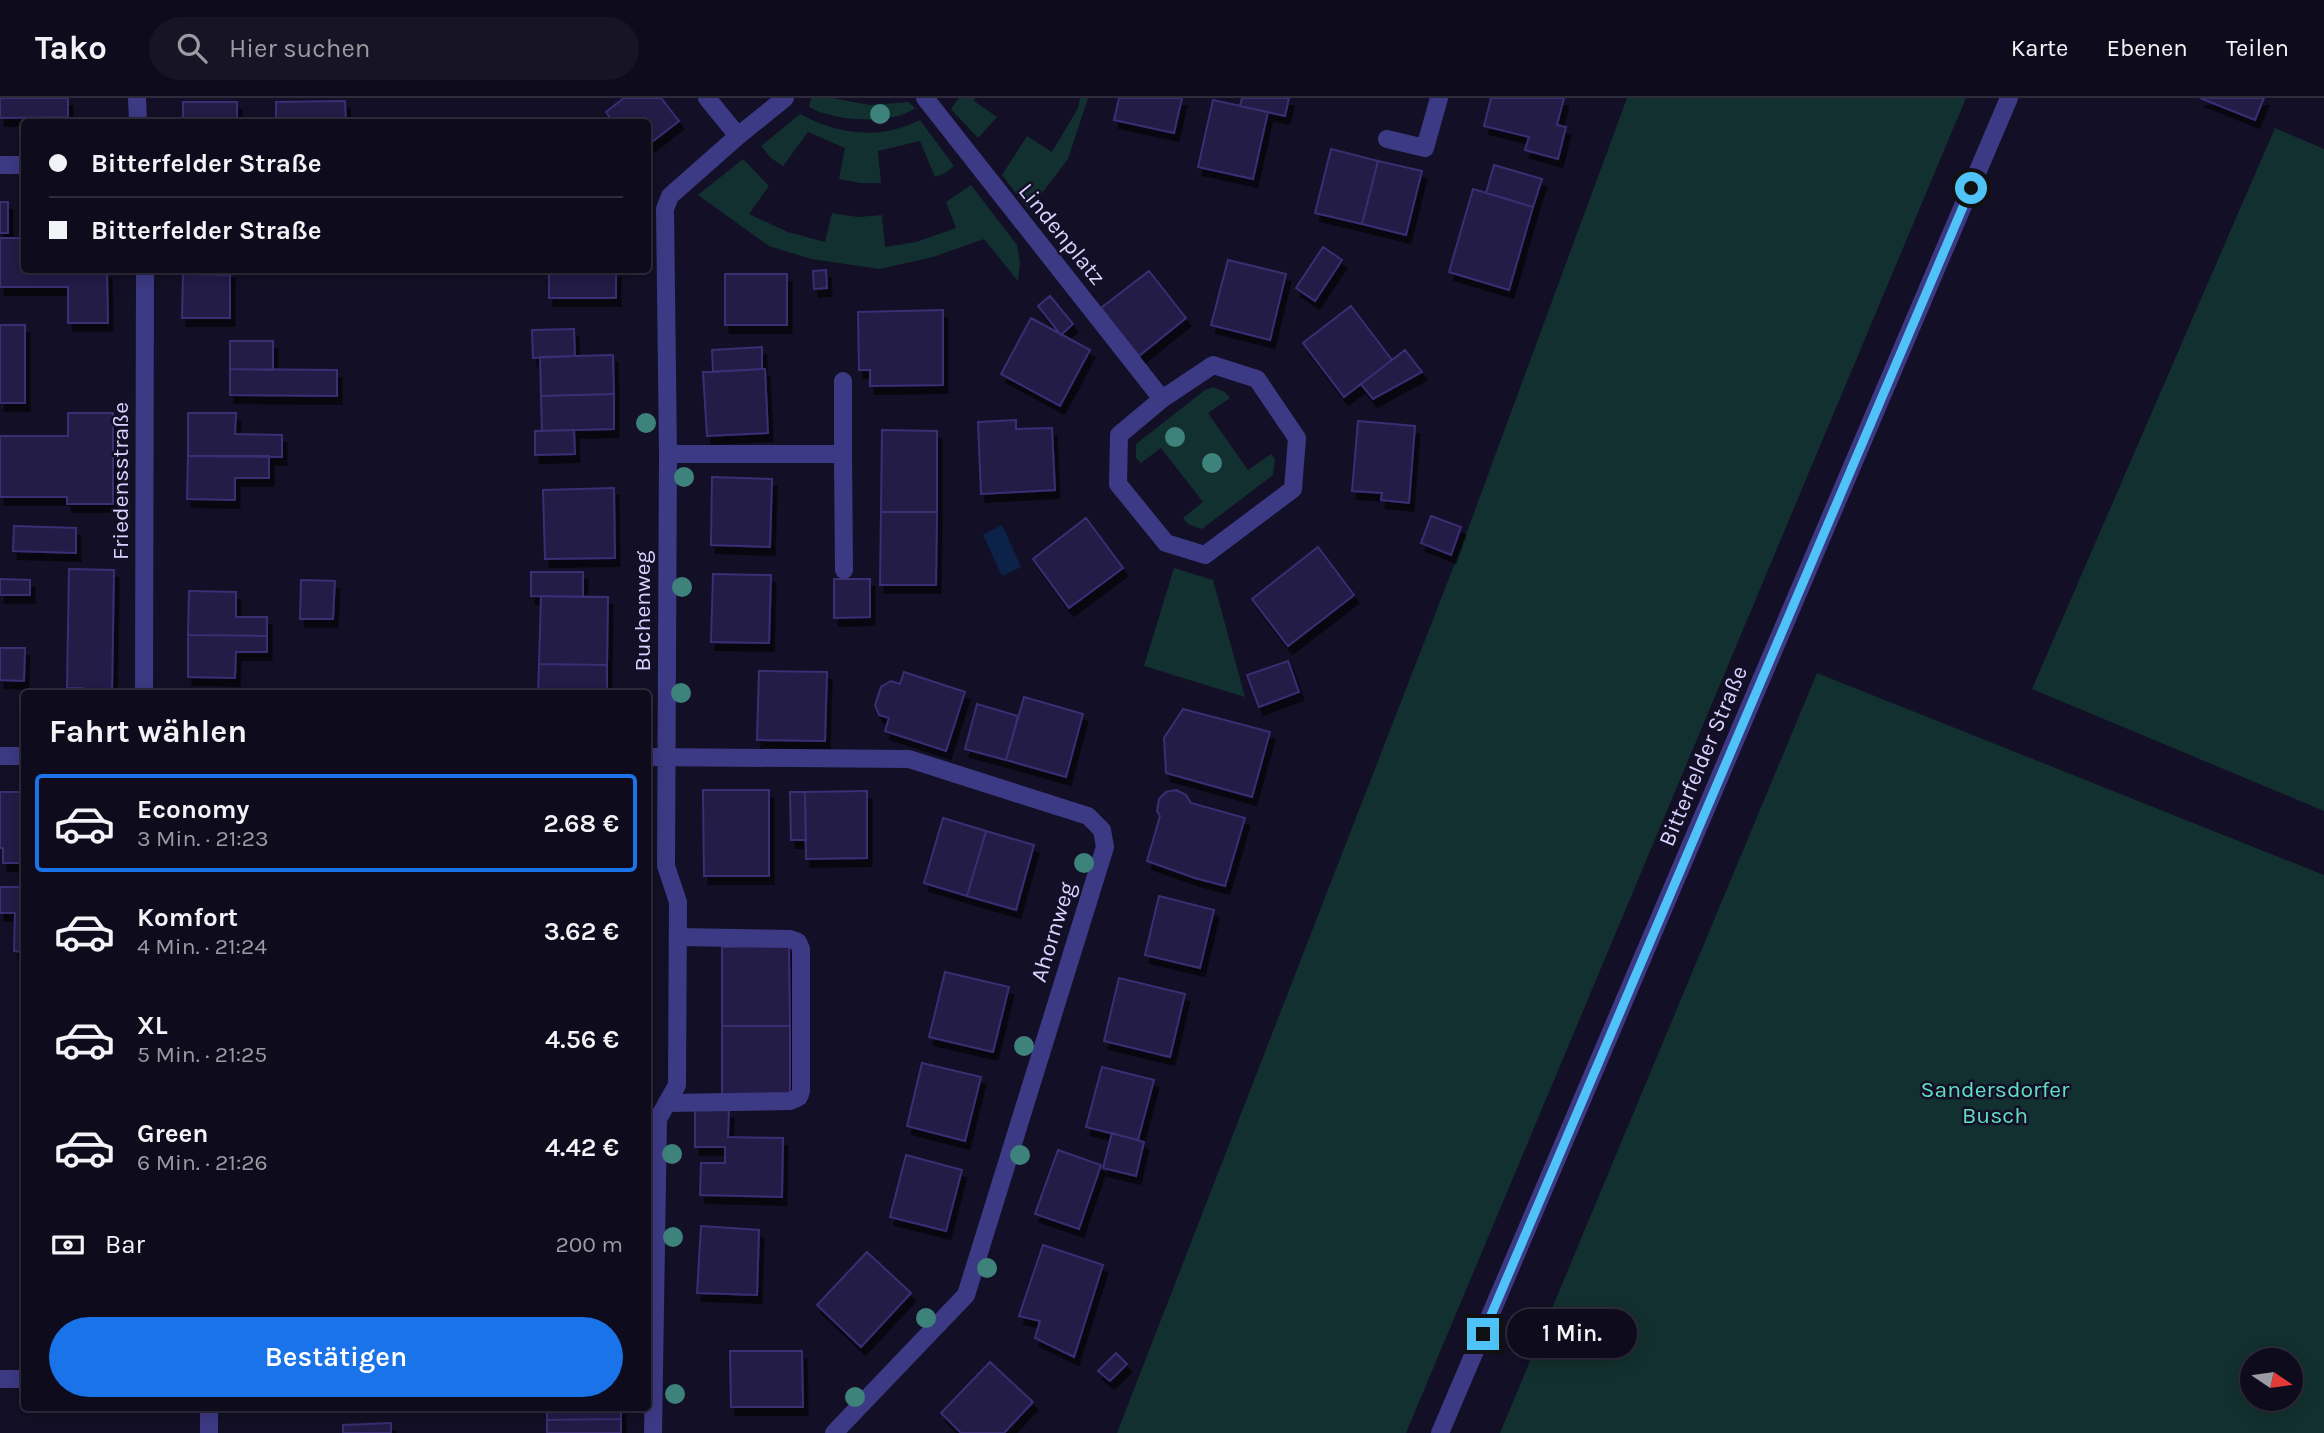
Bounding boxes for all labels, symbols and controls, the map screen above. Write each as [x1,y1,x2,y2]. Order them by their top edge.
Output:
search box [149,17,639,80]
text: Tako [35,29,107,67]
icon: search [173,29,211,67]
text: Hier suchen [229,33,371,64]
text: Karte [2011,34,2068,62]
text: Ebenen [2106,34,2188,62]
text: Teilen [2226,34,2289,62]
text: Bitterfelder Straße [91,148,322,179]
route start [1955,172,1987,204]
street label: Lindenplatz [1013,178,1111,290]
text: Bitterfelder Straße [91,215,322,246]
street label: Friedensstraße [107,402,134,560]
street label: Buchenweg [629,550,656,672]
street label: Bitterfelder Straße [1653,662,1753,850]
text: Fahrt wählen [49,713,247,750]
icon: car [53,792,116,855]
text: Economy [137,794,249,825]
text: 2.68 € [543,808,619,839]
text: 3 Min. · 21:23 [137,825,269,852]
street label: Ahornweg [1025,879,1081,985]
icon: car [53,900,116,963]
text: Komfort [137,902,238,933]
text: 3.62 € [544,916,619,947]
text: 4 Min. · 21:24 [137,933,267,960]
icon: car [53,1008,116,1071]
text: XL [137,1010,168,1041]
text: 4.56 € [545,1024,619,1055]
text: 5 Min. · 21:25 [137,1041,267,1068]
park label: Sandersdorfer Busch [1921,1076,2070,1129]
icon: car [53,1116,116,1179]
text: Green [137,1118,209,1149]
text: 4.42 € [545,1132,619,1163]
text: 6 Min. · 21:26 [137,1149,268,1176]
icon: cash [49,1226,87,1264]
text: Bar [105,1229,145,1260]
text: 200 m [555,1231,623,1258]
callout: 1 Min. [1508,1310,1637,1358]
button: Bestätigen [49,1317,623,1397]
route end [1467,1318,1499,1350]
text: 1 Min. [1542,1320,1602,1347]
north arrow [2240,1348,2303,1410]
map controls [2240,1348,2303,1411]

